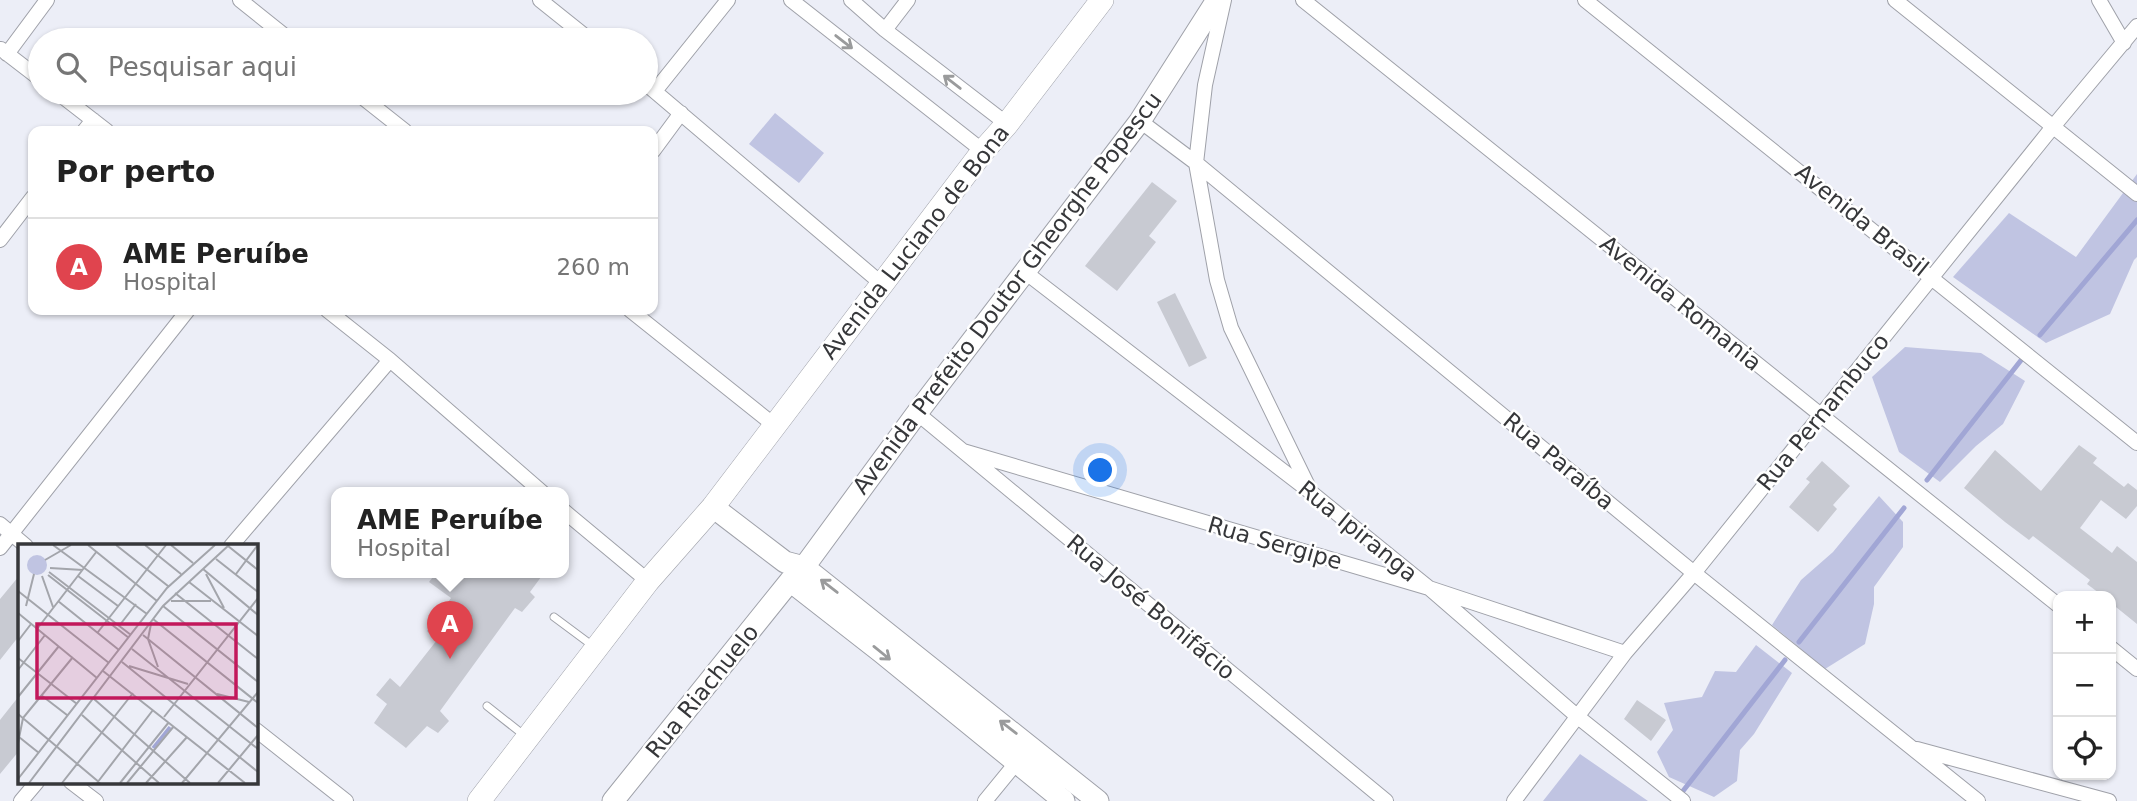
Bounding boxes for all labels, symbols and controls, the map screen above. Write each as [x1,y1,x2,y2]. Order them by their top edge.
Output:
search box [28,28,658,105]
one-way arrow [835,35,853,50]
icon: search [52,48,90,86]
text: Pesquisar aqui [108,52,297,82]
one-way arrow [943,75,962,90]
street label: Avenida Prefeito Doutor Gheorghe Popescu [847,87,1167,499]
street label: Avenida Luciano de Bona [816,120,1014,364]
text: Por perto [56,154,215,189]
street label: Avenida Brasil [1790,159,1934,281]
street label: Avenida Romania [1595,230,1767,376]
text: AME Peruíbe [123,239,309,269]
text: A [70,254,88,280]
text: 260 m [556,254,630,280]
text: Hospital [123,269,217,295]
street label: Rua Pernambuco [1752,328,1894,496]
street label: Rua Paraíba [1498,407,1620,515]
your location [1083,453,1117,487]
street label: Rua Ipiranga [1293,475,1423,587]
popup [331,487,569,578]
text: AME Peruíbe [357,505,543,535]
street label: Rua Sergipe [1205,511,1345,575]
street label: Rua José Bonifácio [1062,529,1240,685]
text: Hospital [357,535,451,561]
inset map [18,544,257,784]
one-way arrow [820,579,838,594]
map controls [2053,591,2116,780]
button: + [2053,591,2116,654]
pin: A [427,601,473,659]
street label: Rua Riachuelo [640,619,764,763]
one-way arrow [873,645,891,661]
button: − [2053,654,2116,717]
button: locate [2053,717,2116,780]
one-way arrow [999,719,1017,735]

